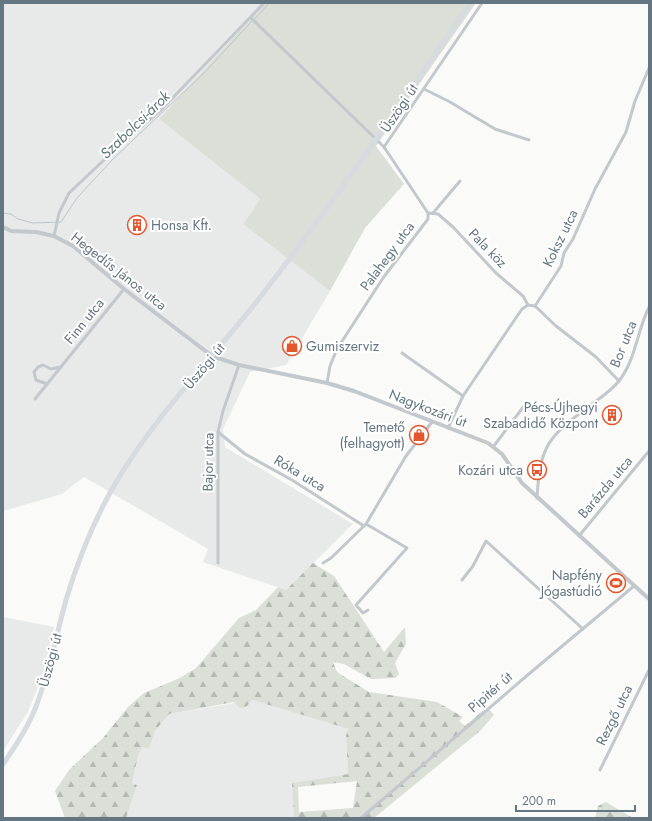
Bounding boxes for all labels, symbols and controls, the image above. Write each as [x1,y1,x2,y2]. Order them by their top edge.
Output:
street label: Üszögi út [375,79,423,136]
water label: Szabolcsi-árok [95,86,175,164]
street label: Koksz utca [537,206,583,270]
building icon: Honsa Kft. [126,214,148,236]
place label: Honsa Kft. [151,215,212,235]
street label: Palahegy utca [355,217,419,295]
street label: Pala köz [464,224,512,273]
street label: Hegedűs János utca [67,227,171,315]
street label: Finn utca [59,294,109,348]
street label: Bor utca [605,318,641,370]
shop icon: Gumiszerviz [281,335,303,357]
place label: Gumiszerviz [306,336,380,356]
street label: Üszögi út [179,338,230,393]
street label: Nagykozári út [386,384,470,432]
place label: Pécs-Újhegyi Szabadidő Központ [483,397,599,433]
building icon: Pécs-Újhegyi Szabadidő Központ [601,404,623,426]
place label: Temető (felhagyott) [340,417,405,453]
shop icon: Temető (felhagyott) [408,424,430,446]
street label: Bajor utca [197,432,219,492]
street label: Róka utca [271,450,329,496]
street label: Barázda utca [573,452,637,522]
bus stop icon: Kozári utca [526,459,548,481]
place label: Kozári utca [458,460,523,480]
place label: Napfény Jógastúdió [539,565,603,601]
sports icon: Napfény Jógastúdió [605,572,627,594]
street label: Üszögi út [33,630,67,689]
street label: Pipitér út [463,667,517,717]
street label: Rezgő utca [591,681,637,749]
scale bar [516,787,635,813]
text: 200 m [522,792,556,810]

